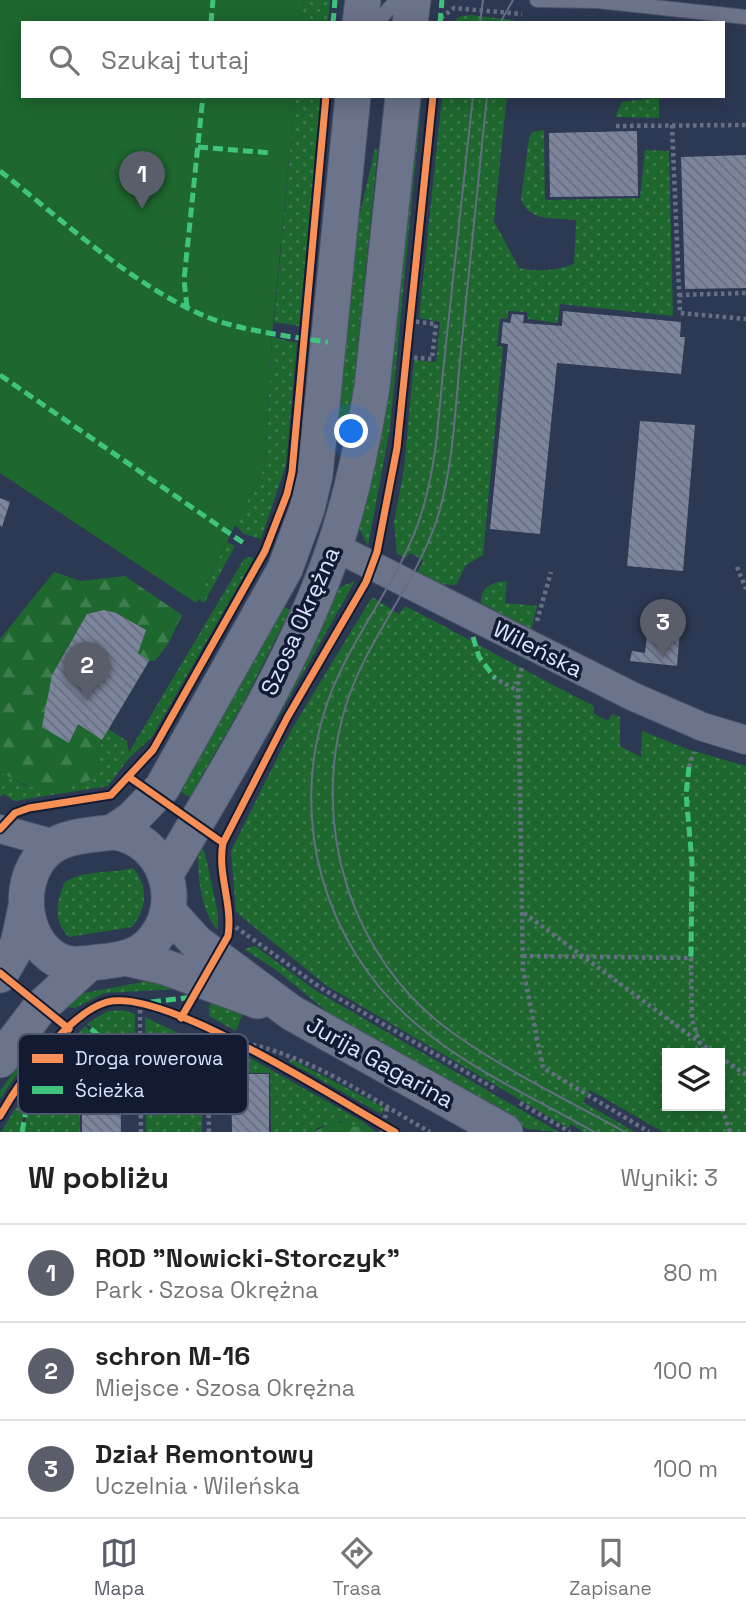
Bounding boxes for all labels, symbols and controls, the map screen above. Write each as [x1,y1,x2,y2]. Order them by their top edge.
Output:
search box [21,21,725,98]
icon: search [45,41,83,79]
text: Szukaj tutaj [101,43,249,77]
pin: 1 [119,151,165,209]
your location [334,414,368,448]
street label: Szosa Okrężna [254,542,346,700]
pin: 3 [640,599,686,657]
street label: Wileńska [488,614,588,684]
pin: 2 [64,642,110,700]
street label: Jurija Gagarina [301,1009,459,1115]
legend [18,1034,248,1114]
text: Droga rowerowa [75,1046,223,1071]
map controls [662,1048,725,1111]
button: layers [662,1048,725,1111]
text: Ścieżka [75,1078,144,1103]
text: W pobliżu [28,1158,169,1197]
text: Wyniki: 3 [620,1163,718,1193]
text: ROD "Nowicki-Storczyk" [95,1241,400,1275]
text: 1 [46,1258,56,1288]
text: 80 m [663,1258,718,1288]
text: Park · Szosa Okrężna [95,1275,318,1305]
text: schron M-16 [95,1339,250,1373]
text: 2 [44,1356,58,1386]
text: 100 m [653,1356,718,1386]
text: Miejsce · Szosa Okrężna [95,1373,355,1403]
text: Dział Remontowy [95,1437,314,1471]
text: 3 [44,1454,58,1484]
text: 100 m [653,1454,718,1484]
text: Uczelnia · Wileńska [95,1471,300,1501]
tab: Mapa [94,1534,145,1601]
tab: Trasa [333,1534,381,1601]
tab: Zapisane [569,1534,652,1601]

